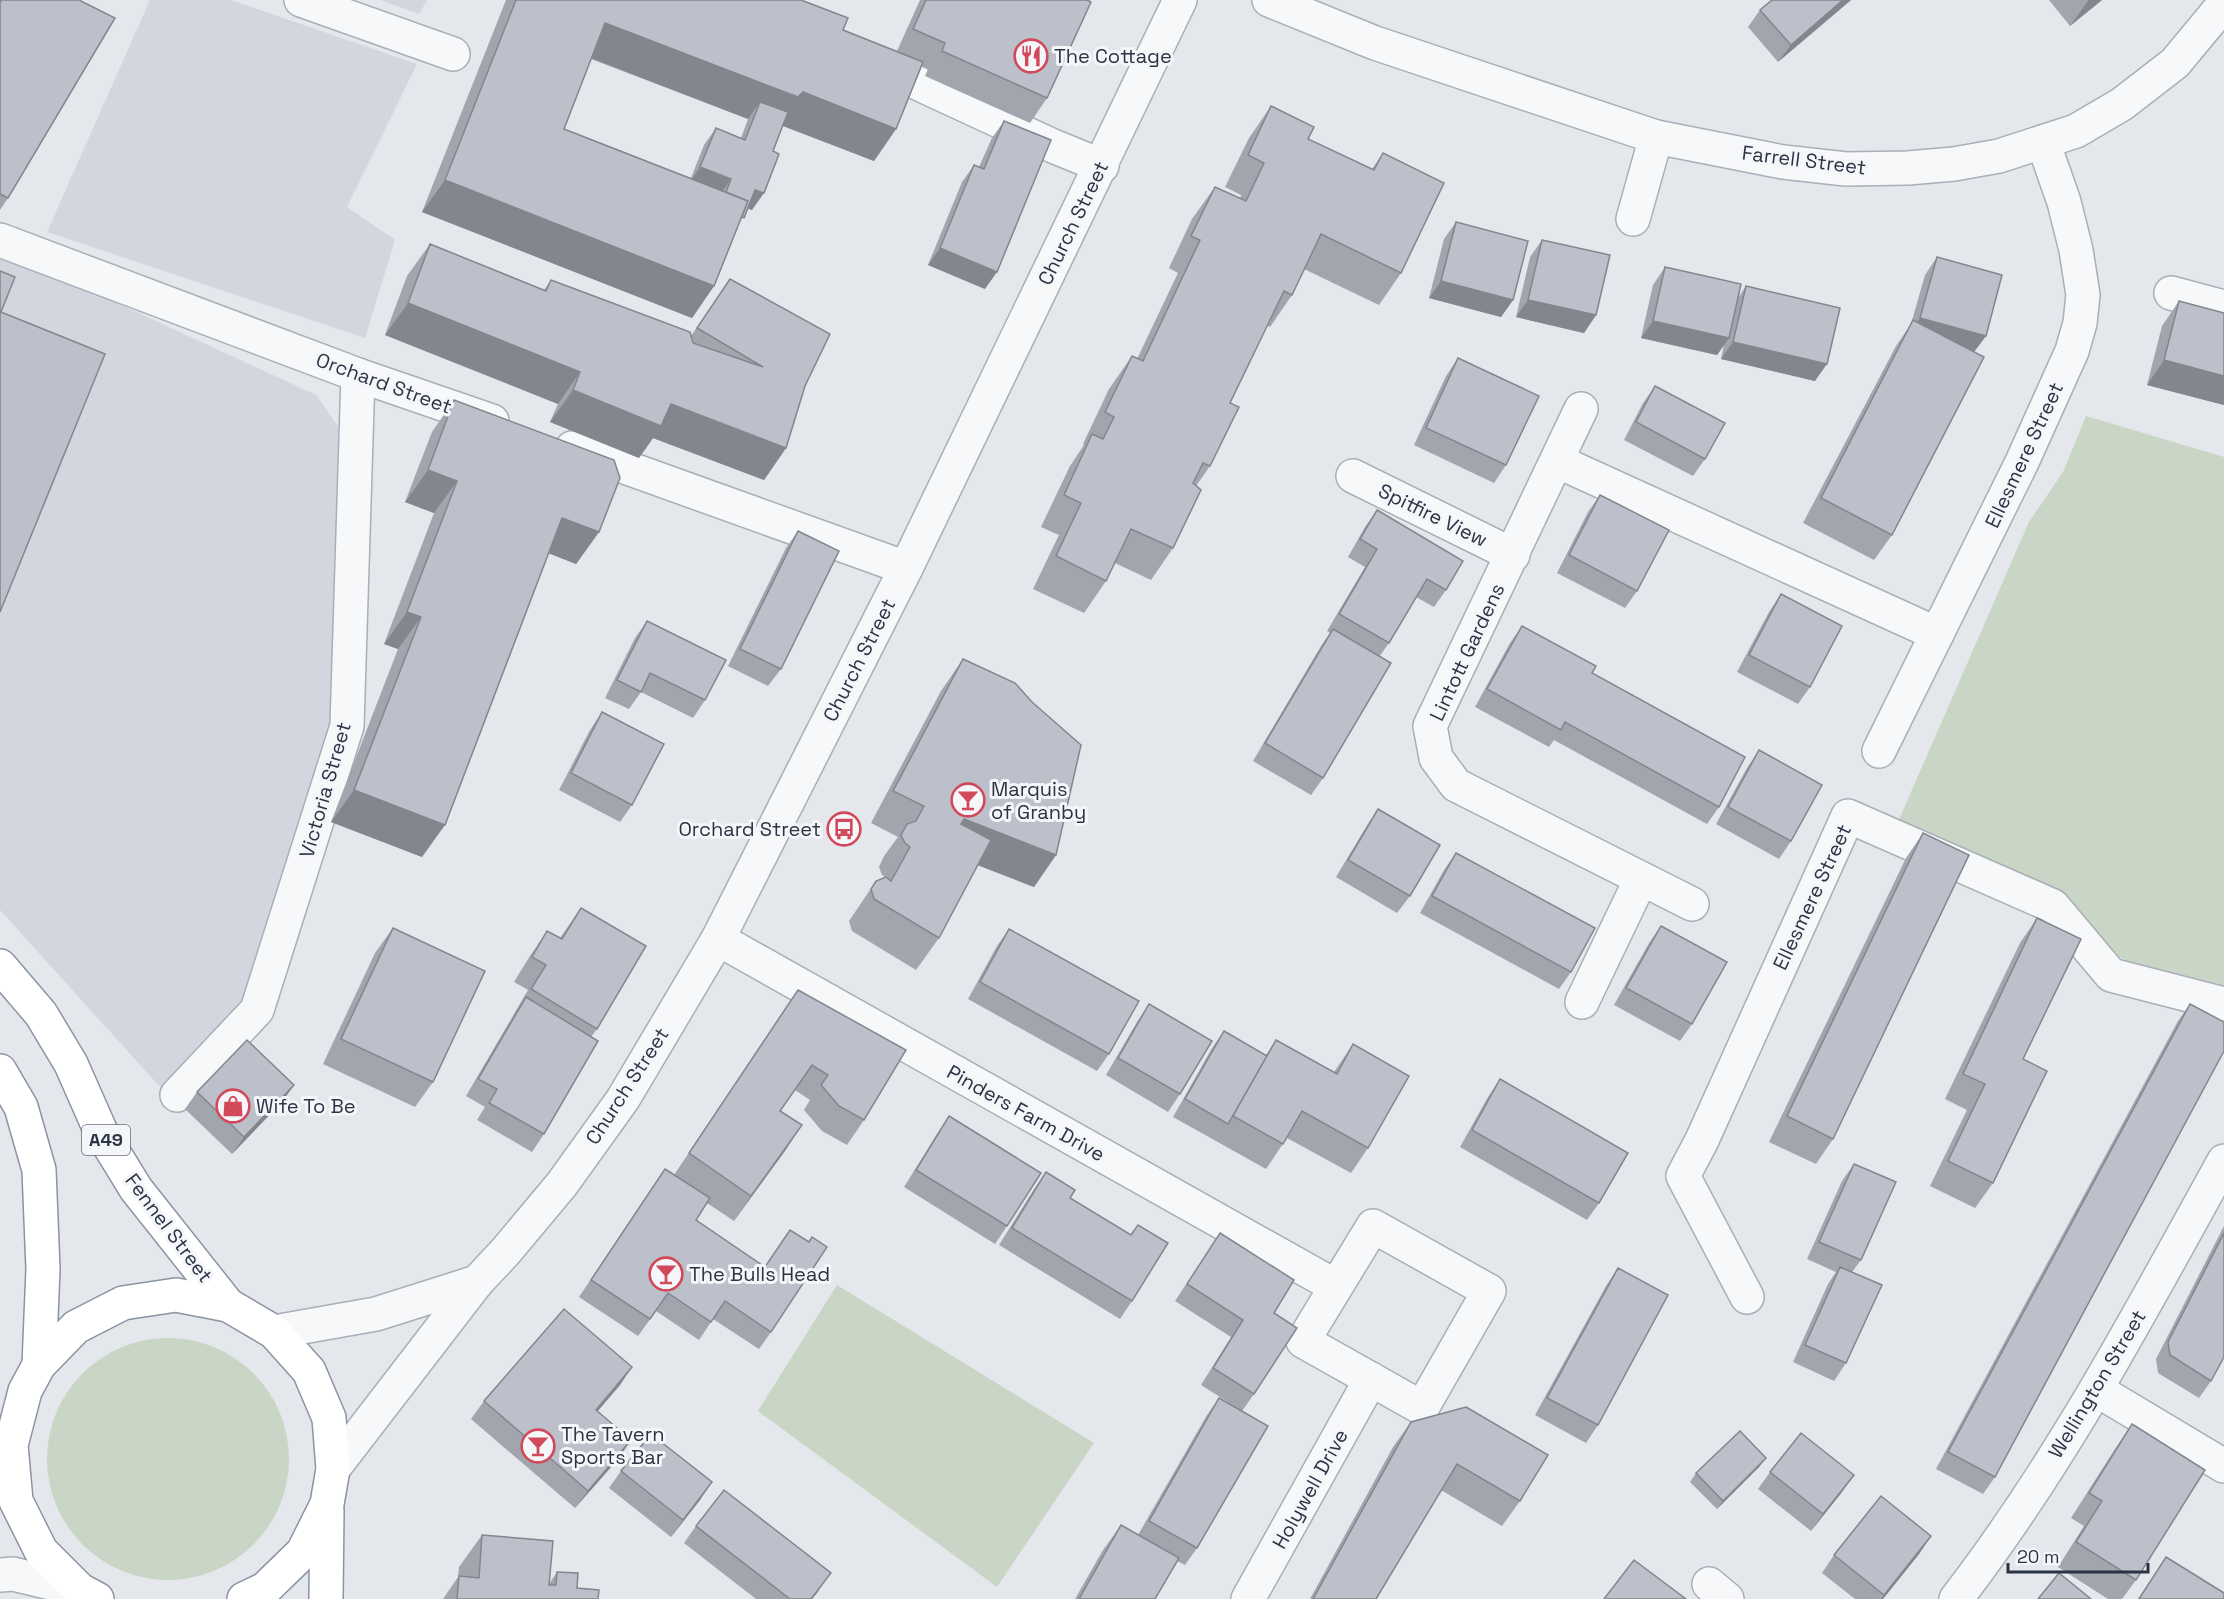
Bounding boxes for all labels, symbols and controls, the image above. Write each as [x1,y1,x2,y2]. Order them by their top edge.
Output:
restaurant icon: The Cottage [1013,38,1049,74]
place label: The Cottage [1054,43,1172,69]
street label: Farrell Street [1740,139,1868,181]
street label: Church Street [1032,157,1114,289]
street label: Orchard Street [313,346,455,420]
street label: Ellesmere Street [1979,378,2069,532]
street label: Spitfire View [1374,477,1492,553]
street label: Lintott Gardens [1424,579,1510,725]
street label: Church Street [817,594,901,726]
street label: Victoria Street [293,719,357,861]
place label: Marquis of Granby [991,776,1086,825]
bar icon: Marquis of Granby [950,782,986,818]
bus stop icon: Orchard Street [826,811,862,847]
place label: Orchard Street [678,816,821,842]
street label: Ellesmere Street [1767,820,1857,974]
street label: Church Street [579,1022,675,1150]
street label: Pinders Farm Drive [942,1059,1110,1167]
shop icon: Wife To Be [215,1088,251,1124]
place label: Wife To Be [256,1093,356,1119]
road number: A49 [82,1125,130,1155]
street label: Fennel Street [119,1168,219,1288]
bar icon: The Bulls Head [648,1256,684,1292]
place label: The Bulls Head [689,1261,830,1287]
street label: Wellington Street [2042,1305,2152,1463]
place label: The Tavern Sports Bar [561,1421,664,1470]
street label: Holywell Drive [1266,1424,1354,1554]
bar icon: The Tavern Sports Bar [520,1428,556,1464]
scale bar [2008,1536,2148,1574]
text: 20 m [2017,1545,2060,1568]

